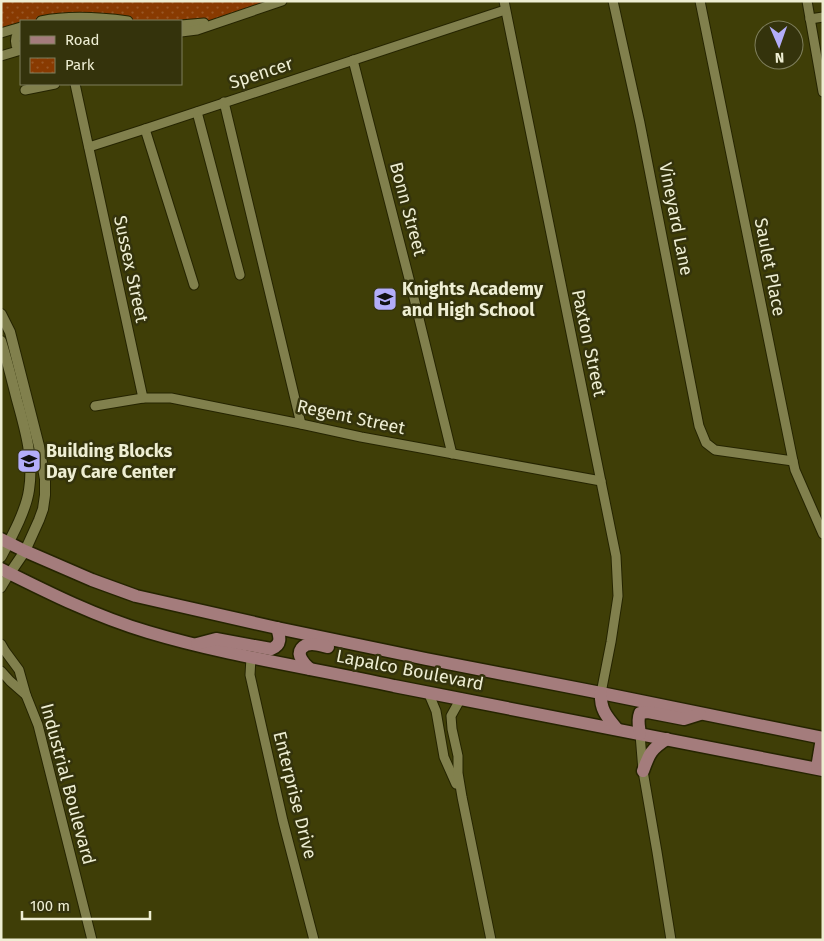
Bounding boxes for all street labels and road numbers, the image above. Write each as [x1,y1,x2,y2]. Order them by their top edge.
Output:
street label: Spencer [226,52,296,94]
street label: Bonn Street [385,160,431,259]
street label: Vineyard Lane [654,161,698,277]
street label: Sussex Street [109,213,153,325]
street label: Saulet Place [750,216,790,318]
street label: Paxton Street [567,287,611,399]
street label: Regent Street [295,395,408,439]
street label: Lapalco Boulevard [334,645,486,695]
street label: Industrial Boulevard [36,701,100,867]
street label: Enterprise Drive [268,729,322,861]

